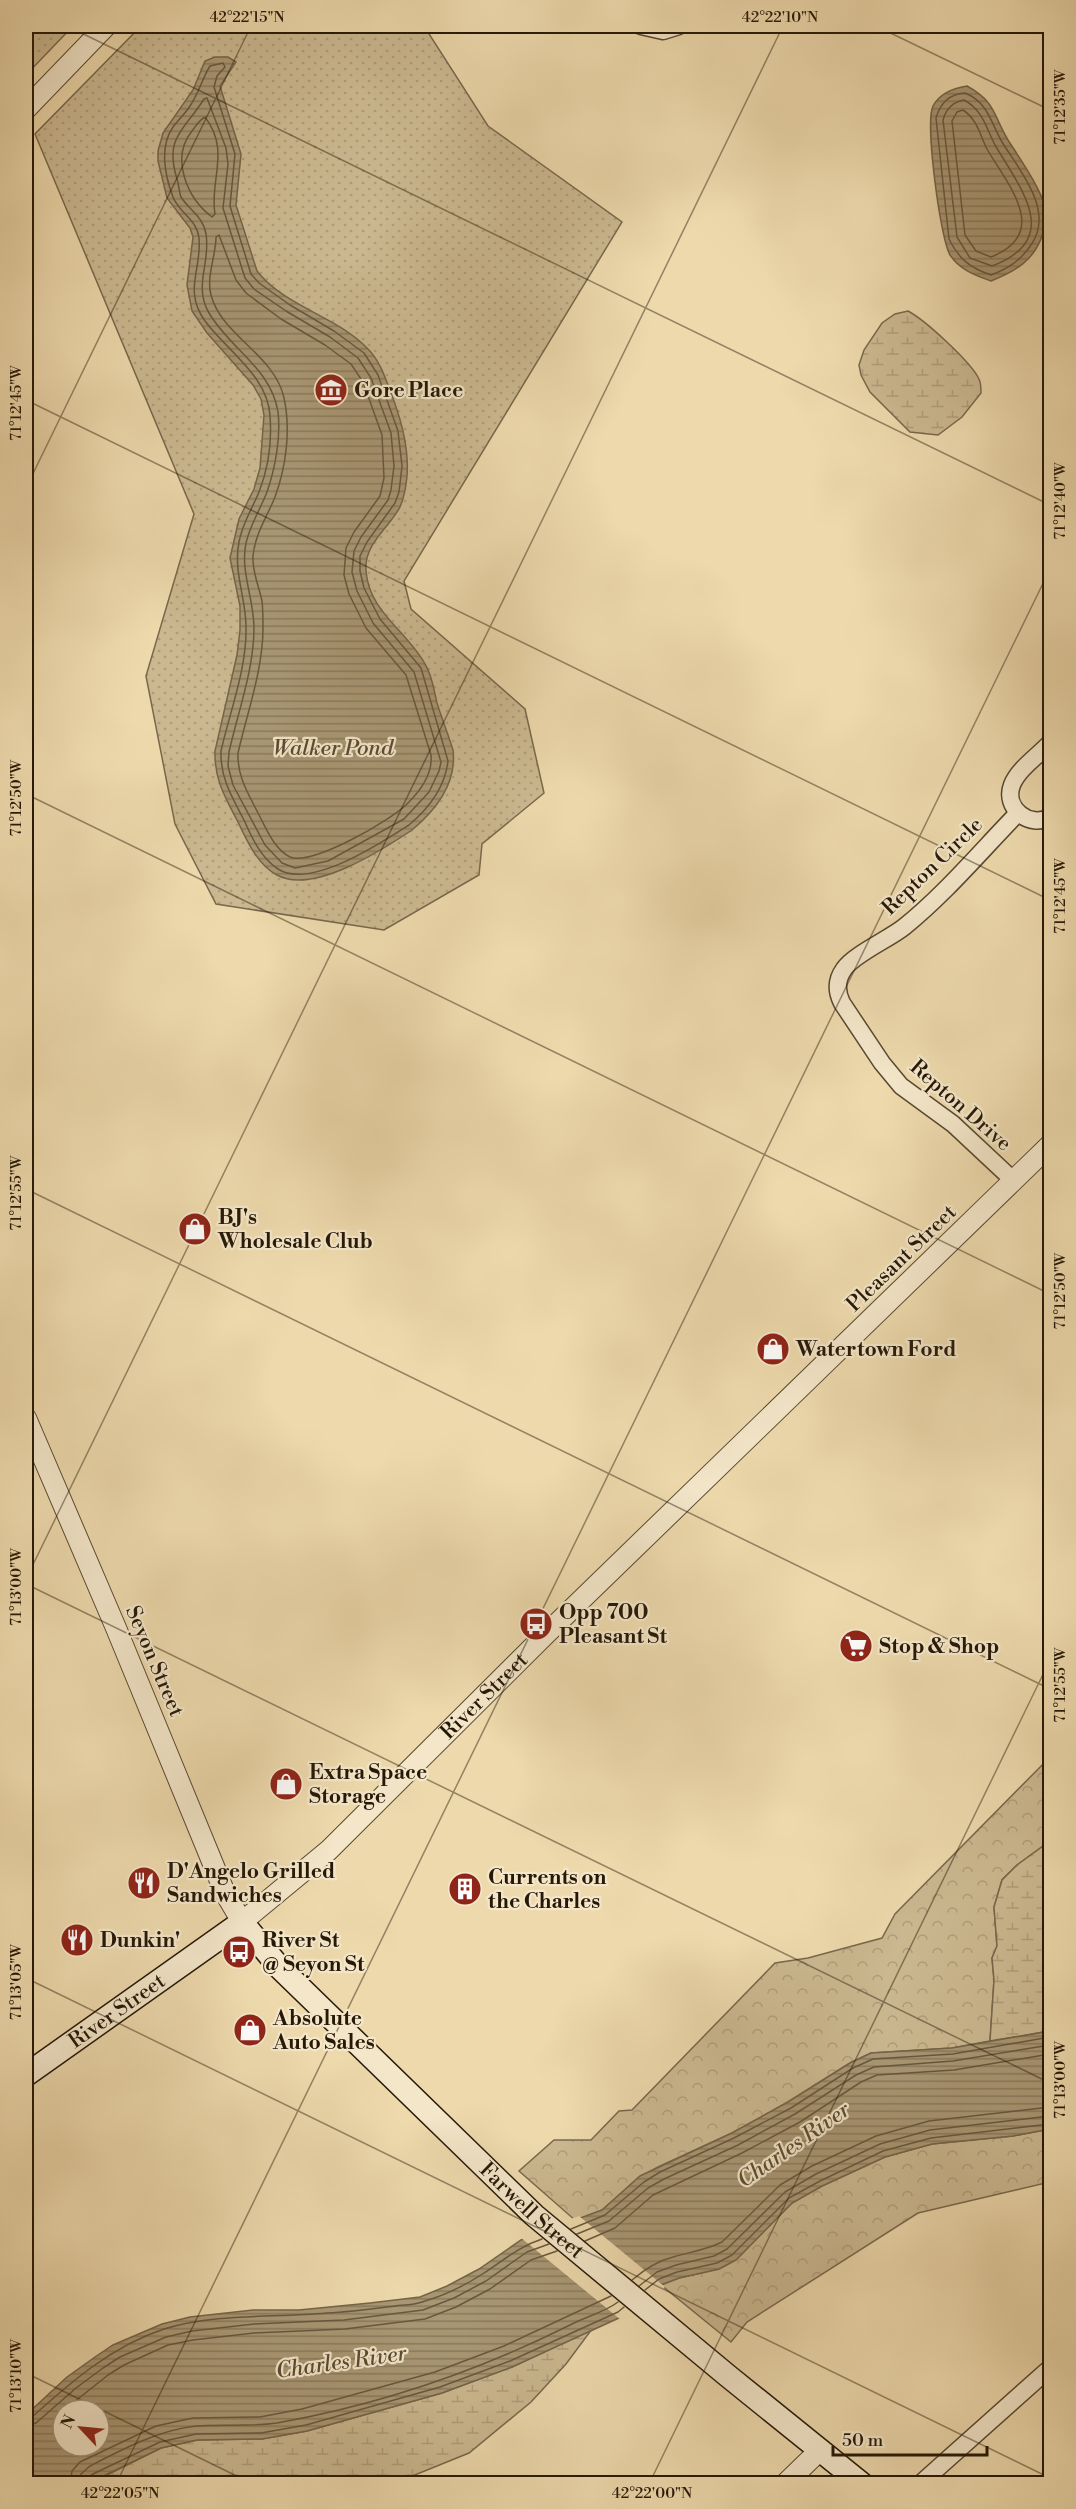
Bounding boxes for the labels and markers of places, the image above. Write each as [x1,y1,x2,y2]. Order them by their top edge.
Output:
museum icon: Gore Place [313,372,349,408]
place label: Gore Place [354,378,463,404]
place label: BJ's Wholesale Club [217,1205,373,1255]
shop icon: BJ's Wholesale Club [177,1211,213,1247]
shop icon: Watertown Ford [755,1331,791,1367]
place label: Watertown Ford [795,1337,957,1363]
place label: Opp 700 Pleasant St [559,1600,668,1650]
bus stop icon: Opp 700 Pleasant St [518,1606,554,1642]
supermarket icon: Stop & Shop [838,1628,874,1664]
place label: Stop & Shop [879,1634,999,1660]
place label: Extra Space Storage [309,1760,427,1810]
shop icon: Extra Space Storage [268,1766,304,1802]
place label: D'Angelo Grilled Sandwiches [167,1859,335,1909]
restaurant icon: D'Angelo Grilled Sandwiches [126,1865,162,1901]
place label: Currents on the Charles [488,1865,607,1915]
building icon: Currents on the Charles [447,1871,483,1907]
restaurant icon: Dunkin' [59,1922,95,1958]
place label: Dunkin' [100,1928,180,1954]
place label: River St @ Seyon St [262,1928,365,1978]
bus stop icon: River St @ Seyon St [221,1934,257,1970]
place label: Absolute Auto Sales [272,2006,375,2056]
shop icon: Absolute Auto Sales [232,2012,268,2048]

